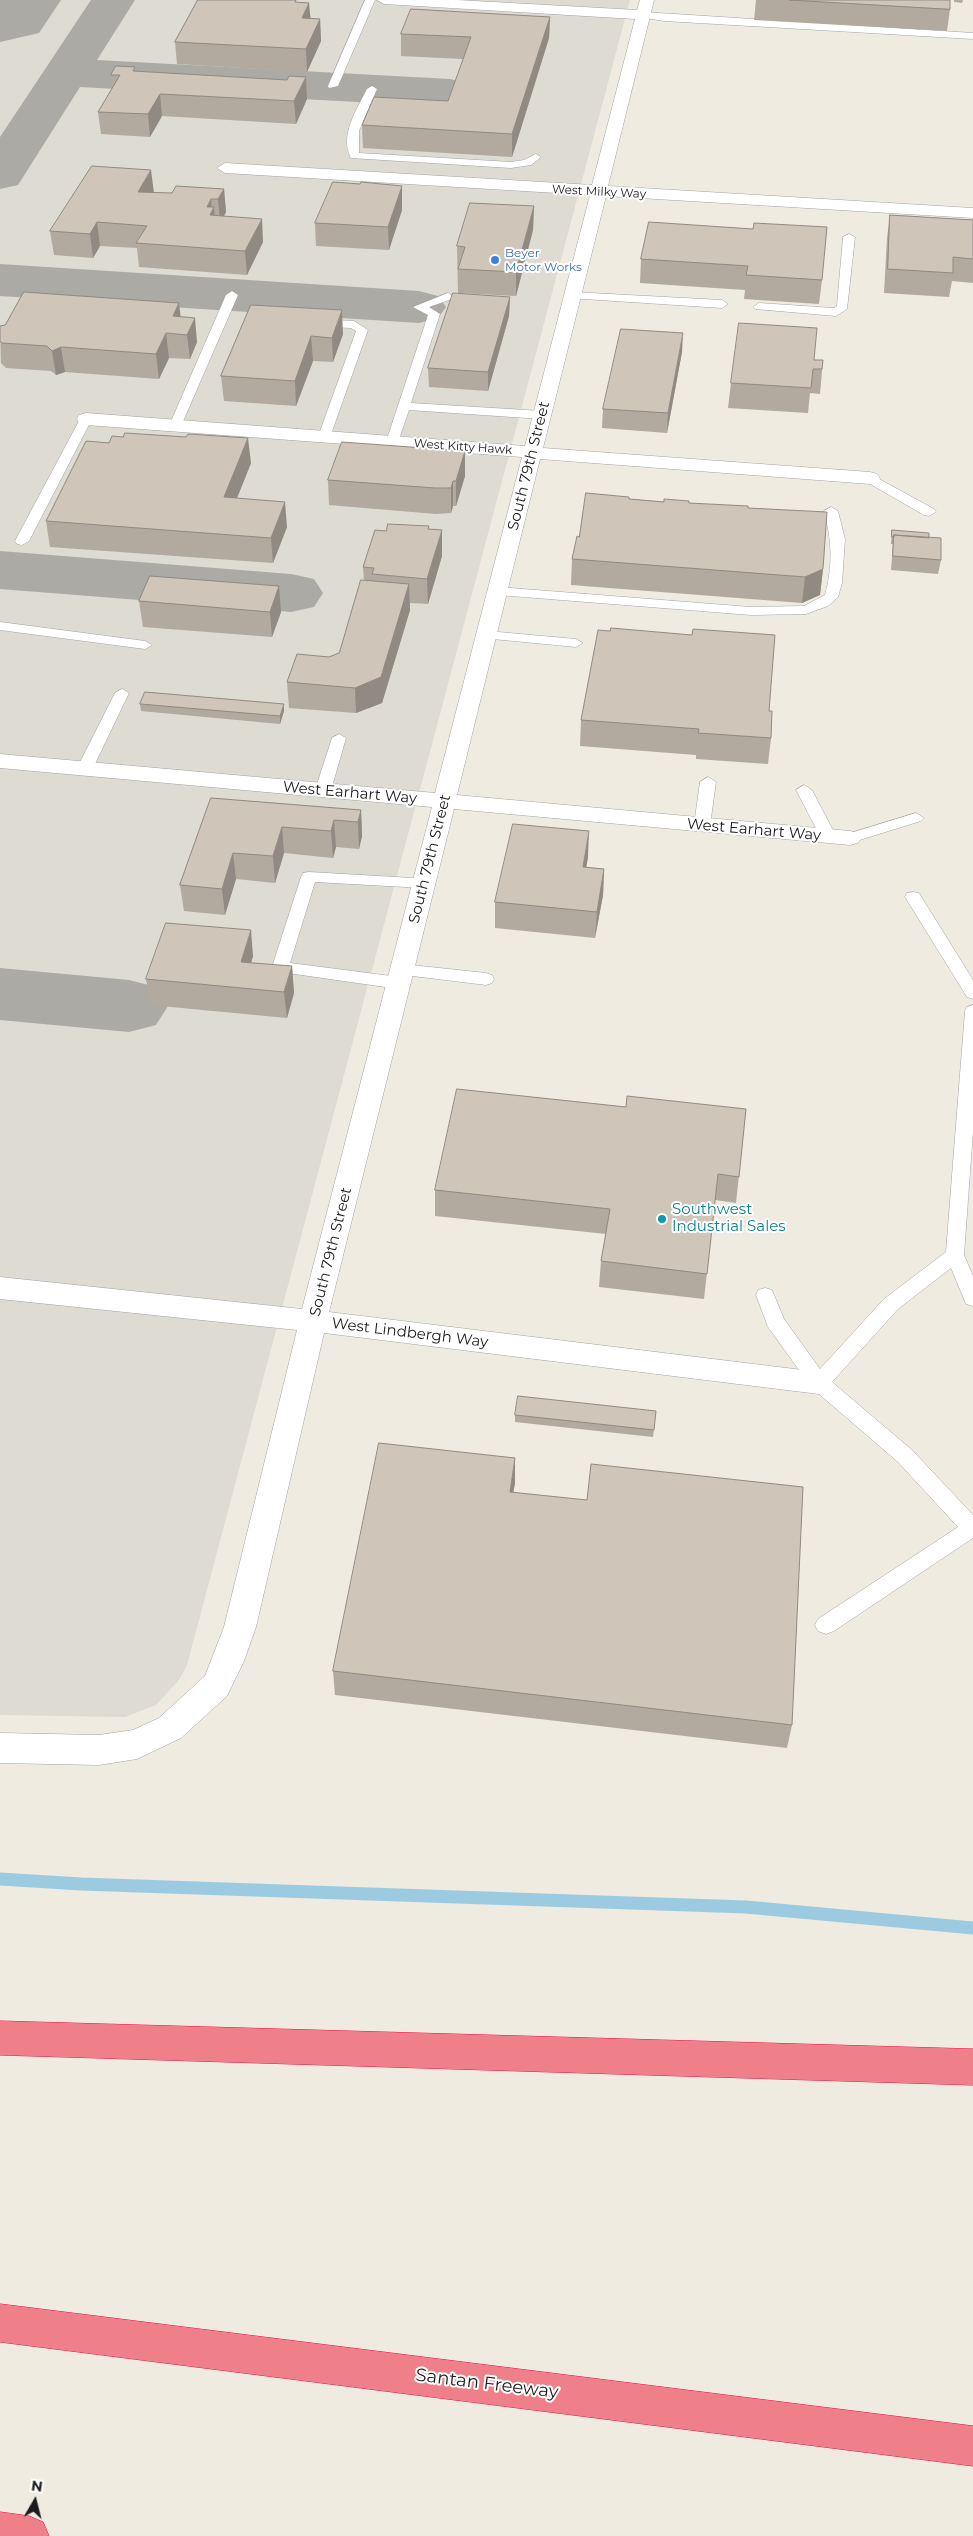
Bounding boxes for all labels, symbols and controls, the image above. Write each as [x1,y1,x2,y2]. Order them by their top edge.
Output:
street label: West Milky Way [552,182,646,202]
place label: Beyer Motor Works [505,246,582,274]
marker: Beyer Motor Works [489,254,501,266]
street label: South 79th Street [504,400,554,532]
street label: West Kitty Hawk [413,436,513,458]
street label: West Earhart Way [282,778,418,808]
street label: South 79th Street [405,793,455,925]
street label: West Earhart Way [686,815,822,845]
street label: South 79th Street [306,1186,356,1318]
place label: Southwest Industrial Sales [672,1201,786,1236]
marker: Southwest Industrial Sales [656,1213,668,1225]
street label: West Lindbergh Way [331,1314,489,1352]
street label: Santan Freeway [414,2365,560,2403]
north arrow [10,2476,60,2526]
text: N [30,2476,44,2496]

